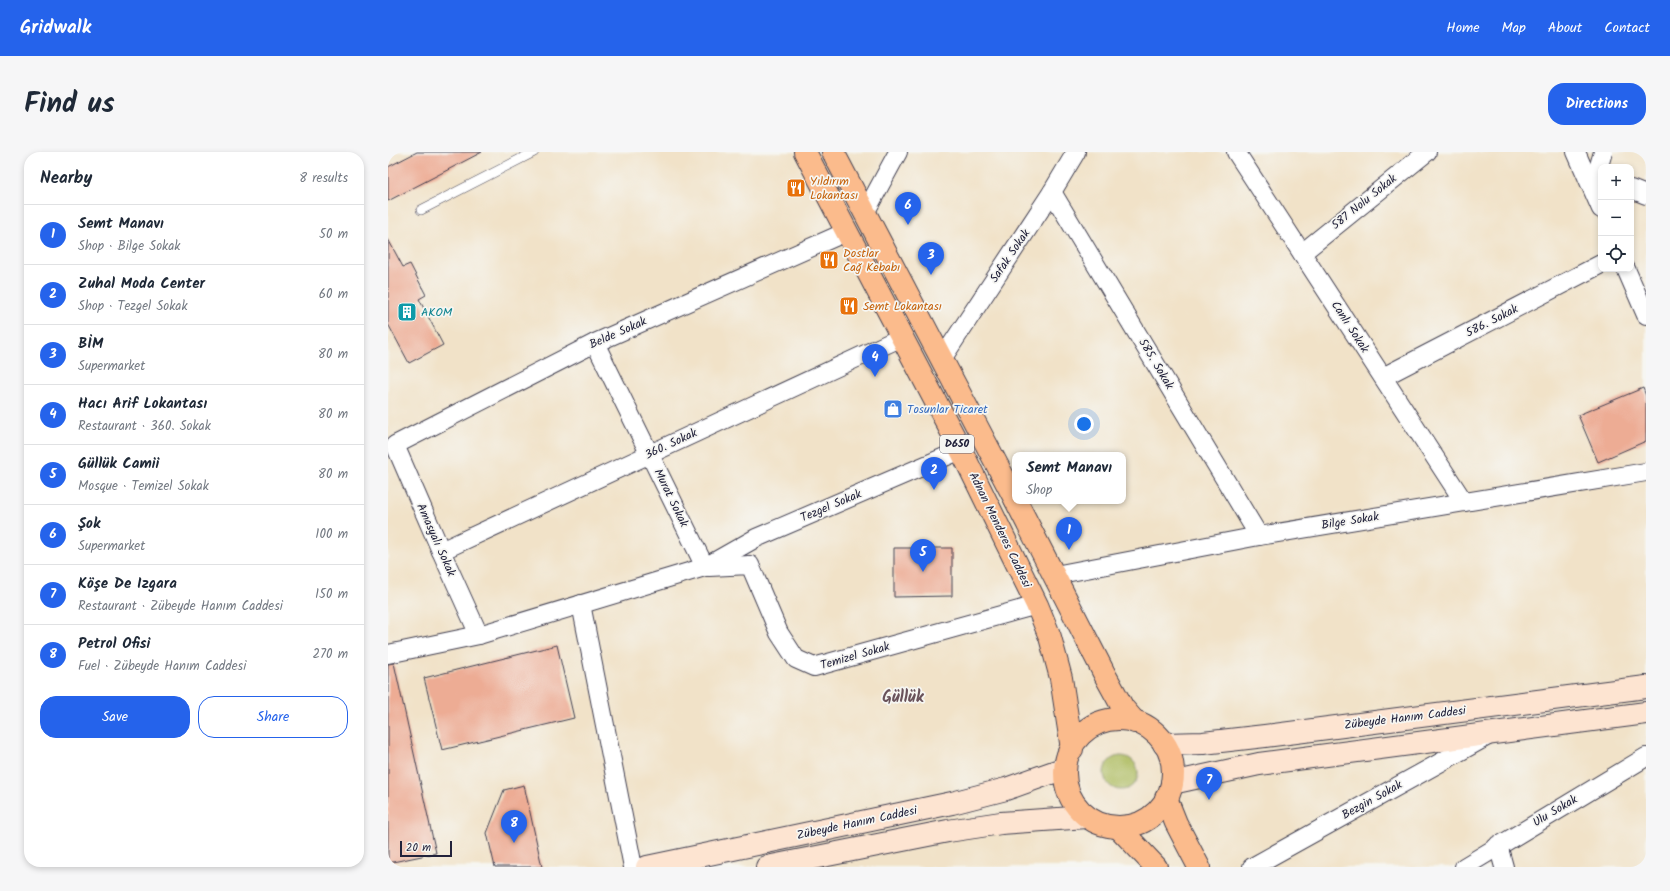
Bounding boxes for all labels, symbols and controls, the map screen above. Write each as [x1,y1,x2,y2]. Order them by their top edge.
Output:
text: Gridwalk [20,13,91,43]
text: Home [1446,17,1480,39]
text: Map [1502,17,1526,39]
text: About [1548,17,1582,39]
text: Contact [1604,17,1650,39]
text: Find us [24,82,115,127]
button: Directions [1548,83,1646,125]
map controls [1598,164,1634,272]
button: + [1598,164,1634,200]
text: Nearby [40,165,92,192]
text: 8 results [299,168,348,189]
street label: 587 Nolu Sokak [1327,169,1401,234]
place label: Yıldırım Lokantası [810,172,858,205]
restaurant icon: Yıldırım Lokantası [785,177,807,199]
pin: 6 [895,192,921,225]
button: − [1598,200,1634,236]
text: Semt Manavı [78,212,164,236]
text: 1 [51,224,55,245]
text: 50 m [319,224,348,245]
street label: Safak Sokak [985,225,1035,287]
text: Shop · Bilge Sokak [78,236,180,257]
button: locate [1598,236,1634,272]
pin: 3 [918,242,944,275]
place label: Dostlar Cağ Kebabı [843,244,900,277]
restaurant icon: Dostlar Cağ Kebabı [818,249,840,271]
text: Zuhal Moda Center [78,272,205,296]
text: 2 [49,284,57,305]
text: 60 m [319,284,348,305]
restaurant icon: Semt Lokantası [838,295,860,317]
text: Shop · Tezgel Sokak [78,296,188,317]
place label: Semt Lokantası [863,297,942,316]
street label: Canlı Sokak [1326,297,1374,357]
street label: 586. Sokak [1462,300,1522,342]
building icon: AKOM [396,301,418,323]
place label: AKOM [421,303,453,322]
street label: Belde Sokak [586,312,650,354]
text: BİM [78,332,103,356]
street label: 585. Sokak [1133,335,1179,393]
text: 3 [49,344,57,365]
text: 80 m [318,344,348,365]
pin: 4 [862,344,888,377]
text: Supermarket [78,356,145,377]
text: Hacı Arif Lokantası [78,392,207,416]
shop icon: Tosunlar Ticaret [882,398,904,420]
place label: Tosunlar Ticaret [907,400,988,419]
text: 4 [49,404,57,425]
text: 80 m [318,404,348,425]
your location [1074,414,1094,434]
text: Restaurant · 360. Sokak [78,416,211,437]
street label: 360. Sokak [642,423,701,464]
road number: D650 [940,435,974,453]
text: Güllük Camii [78,452,159,476]
popup [1012,452,1126,504]
text: Semt Manavı [1026,456,1112,480]
pin: 2 [921,457,947,490]
text: 5 [50,464,56,485]
text: 80 m [318,464,348,485]
street label: Murat Sokak [649,466,694,531]
street label: Adnan Menderes Caddesi [964,469,1037,592]
text: Mosque · Temizel Sokak [78,476,209,497]
text: Shop [1026,480,1052,501]
street label: Tezgel Sokak [798,484,865,527]
street label: Amasyalı Sokak [411,500,461,580]
street label: Bilge Sokak [1320,507,1381,535]
text: Şok [78,512,100,536]
pin: 1 [1056,517,1082,550]
text: 6 [49,524,57,545]
text: 100 m [315,524,348,545]
text: Supermarket [78,536,145,557]
pin: 5 [910,539,936,572]
text: Köşe De Izgara [78,572,177,596]
text: 7 [50,584,56,605]
text: 150 m [315,584,348,605]
text: Restaurant · Zübeyde Hanım Caddesi [78,596,283,617]
text: Petrol Ofisi [78,632,150,656]
street label: Temizel Sokak [818,637,892,675]
text: 8 [49,644,57,665]
text: 270 m [312,644,348,665]
text: Fuel · Zübeyde Hanım Caddesi [78,656,246,677]
district label: Güllük [882,685,925,710]
button: Save [40,696,190,738]
button: Share [198,696,348,738]
street label: Zübeyde Hanım Caddesi [1343,701,1468,735]
pin: 7 [1196,767,1222,800]
street label: Bezgin Sokak [1338,775,1406,824]
street label: Ulu Sokak [1529,790,1581,832]
street label: Zübeyde Hanım Caddesi [795,801,920,845]
pin: 8 [501,810,527,843]
scale bar [400,839,452,858]
text: 20 m [406,839,431,857]

